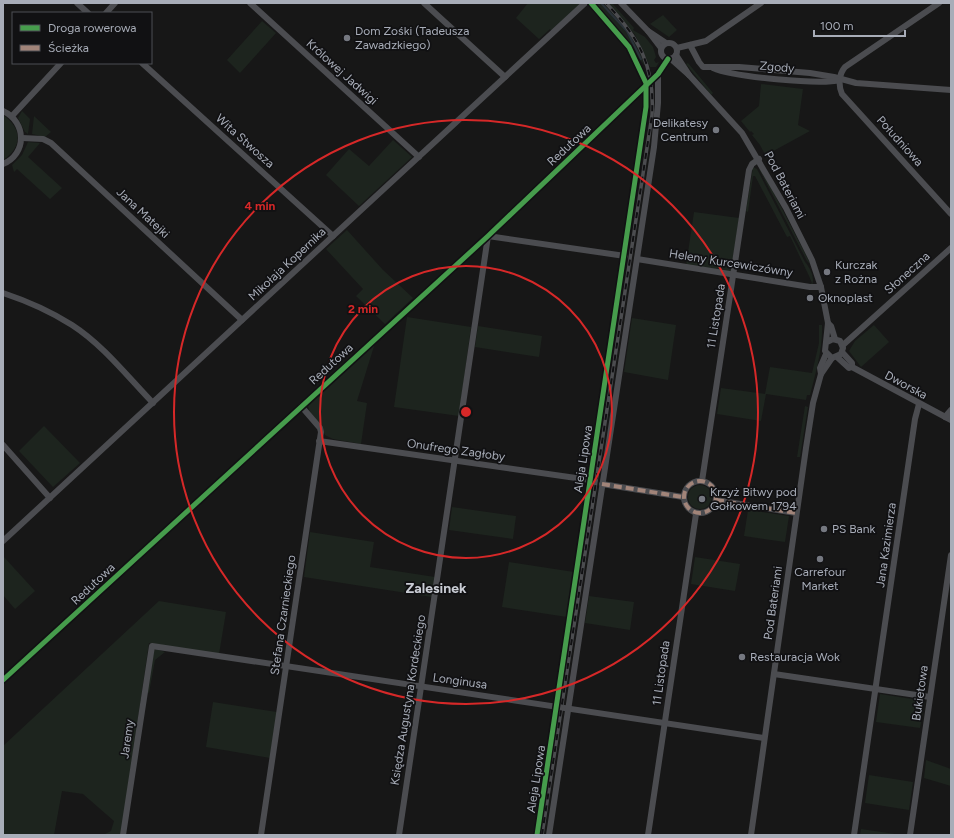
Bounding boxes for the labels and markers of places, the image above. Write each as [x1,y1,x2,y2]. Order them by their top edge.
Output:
place label: Dom Zośki (Tadeusza Zawadzkiego) [355,24,469,52]
marker: Dom Zośki (Tadeusza Zawadzkiego) [342,33,352,43]
place label: Delikatesy Centrum [653,116,709,144]
marker: Delikatesy Centrum [711,125,721,135]
place label: Kurczak z Rożna [835,258,878,286]
marker: Kurczak z Rożna [822,267,832,277]
place label: Oknoplast [818,291,873,305]
marker: Oknoplast [805,293,815,303]
centre of rings [459,405,473,419]
place label: Krzyż Bitwy pod Gołkowem 1794 [710,485,797,513]
marker: Krzyż Bitwy pod Gołkowem 1794 [697,494,707,504]
place label: PS Bank [832,522,875,536]
marker: PS Bank [819,524,829,534]
marker: Carrefour Market [815,554,825,564]
place label: Carrefour Market [794,565,846,593]
place label: Restauracja Wok [750,650,840,664]
marker: Restauracja Wok [737,652,747,662]

